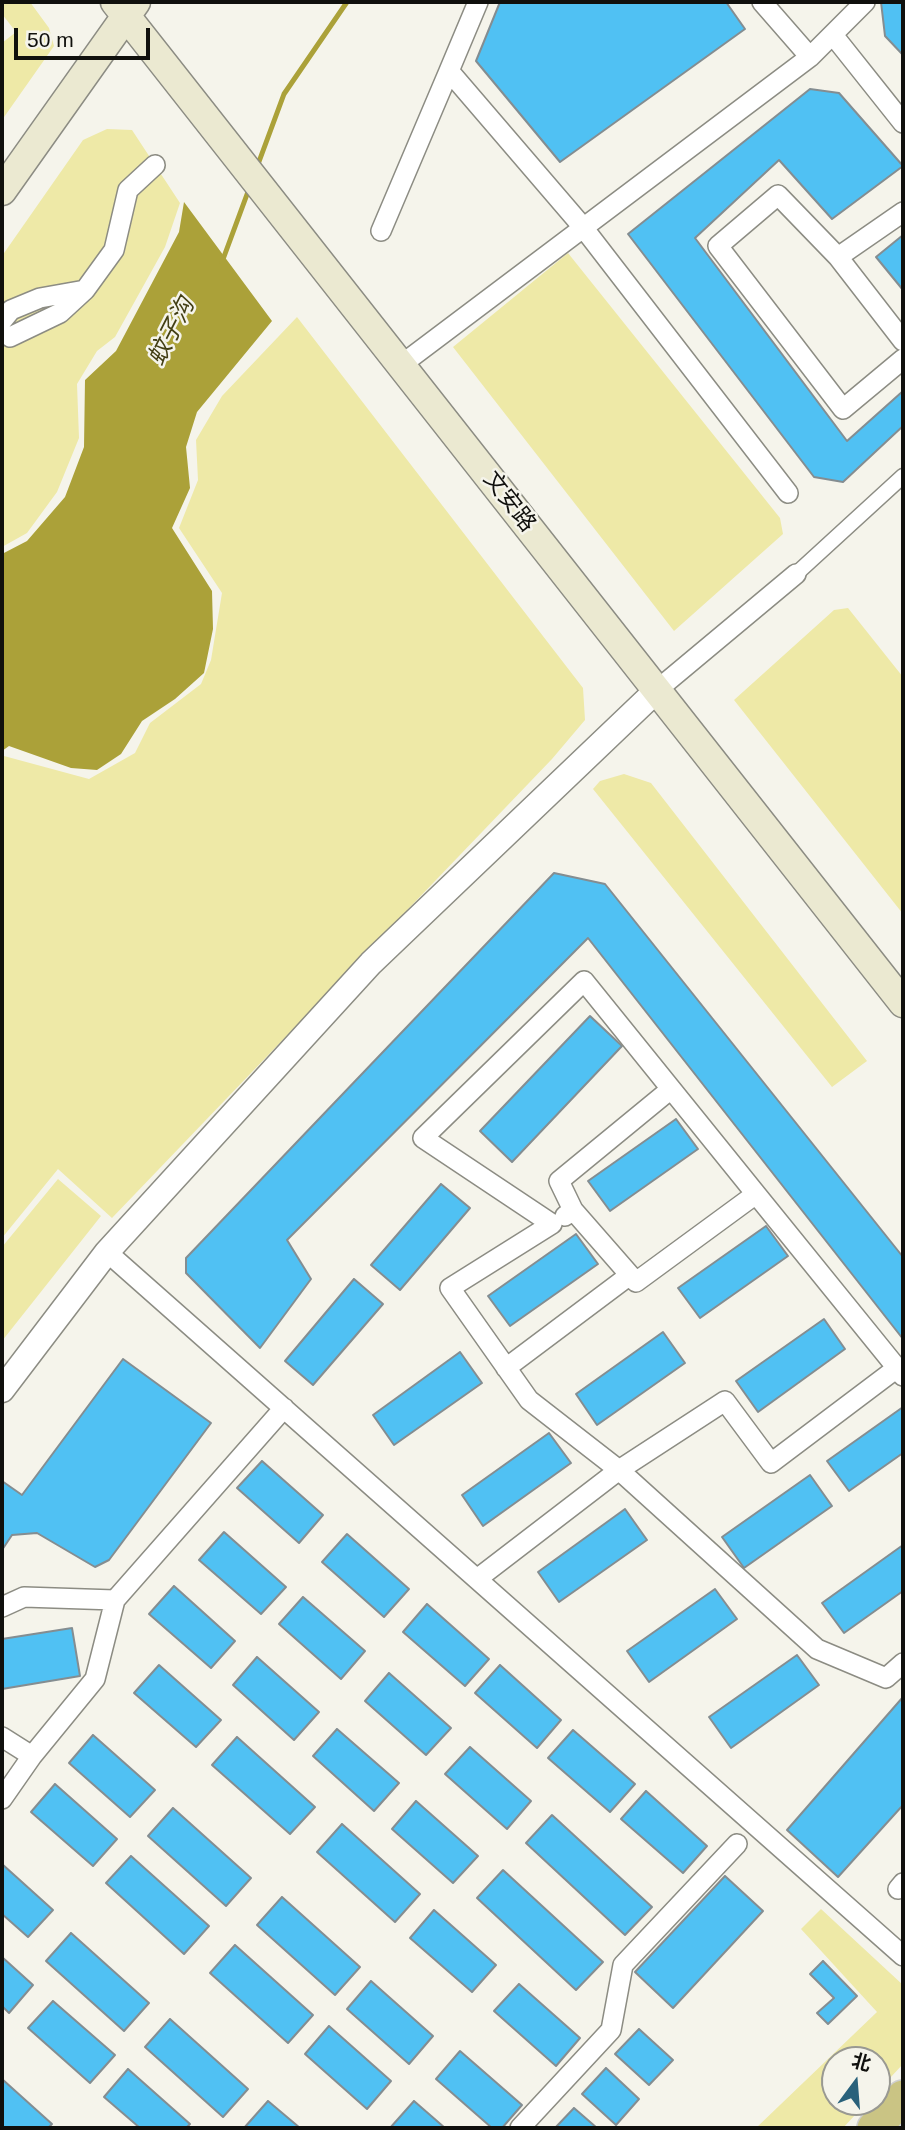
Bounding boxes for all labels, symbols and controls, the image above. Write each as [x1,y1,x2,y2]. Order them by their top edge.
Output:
scale bar [18,14,154,58]
text: 50 m [27,28,74,51]
water label: 蚊子沟 [143,293,201,371]
street label: 文安路 [477,466,541,538]
north arrow [821,2046,891,2116]
text: 北 [849,2050,873,2075]

